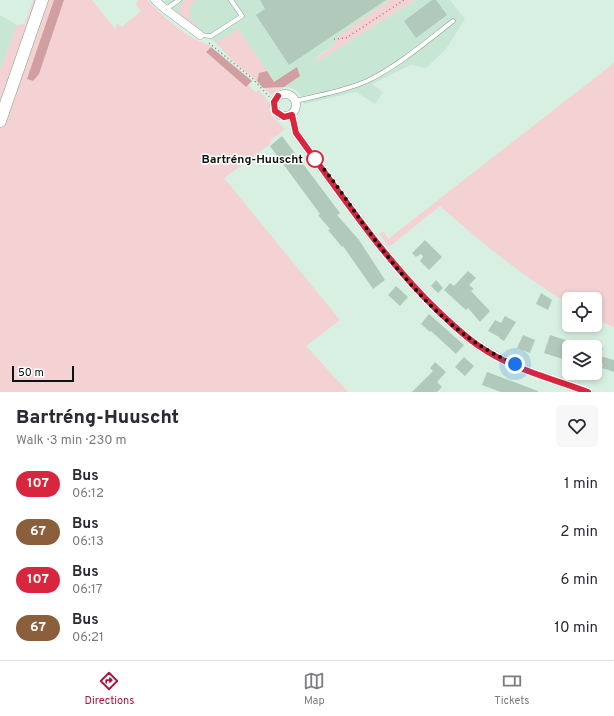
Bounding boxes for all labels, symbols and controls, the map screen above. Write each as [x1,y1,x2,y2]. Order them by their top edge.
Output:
marker: Bartréng-Huuscht [306,150,324,168]
place label: Bartréng-Huuscht [201,152,303,168]
map controls [562,292,602,380]
button: locate [562,292,602,332]
button: layers [562,340,602,380]
your location [505,354,525,374]
scale bar [12,364,74,383]
text: 50 m [18,366,44,380]
button: heart [556,405,598,447]
text: Bartréng-Huuscht [16,406,179,430]
text: Walk · 3 min · 230 m [16,433,127,449]
text: Bus [72,467,99,486]
text: 107 [27,475,49,492]
text: 1 min [564,475,598,494]
text: 06:12 [72,486,104,502]
text: Bus [72,515,99,534]
text: 67 [30,523,46,540]
text: 2 min [560,523,598,542]
text: 06:13 [72,534,104,550]
text: Bus [72,563,99,582]
text: 107 [27,571,49,588]
text: 6 min [561,571,598,590]
text: 06:17 [72,582,103,598]
text: Bus [72,611,99,630]
text: 67 [30,619,46,636]
text: 10 min [554,619,598,638]
text: 06:21 [72,630,104,646]
tab: Directions [84,670,134,708]
tab: Map [303,670,325,708]
tab: Tickets [494,670,530,708]

